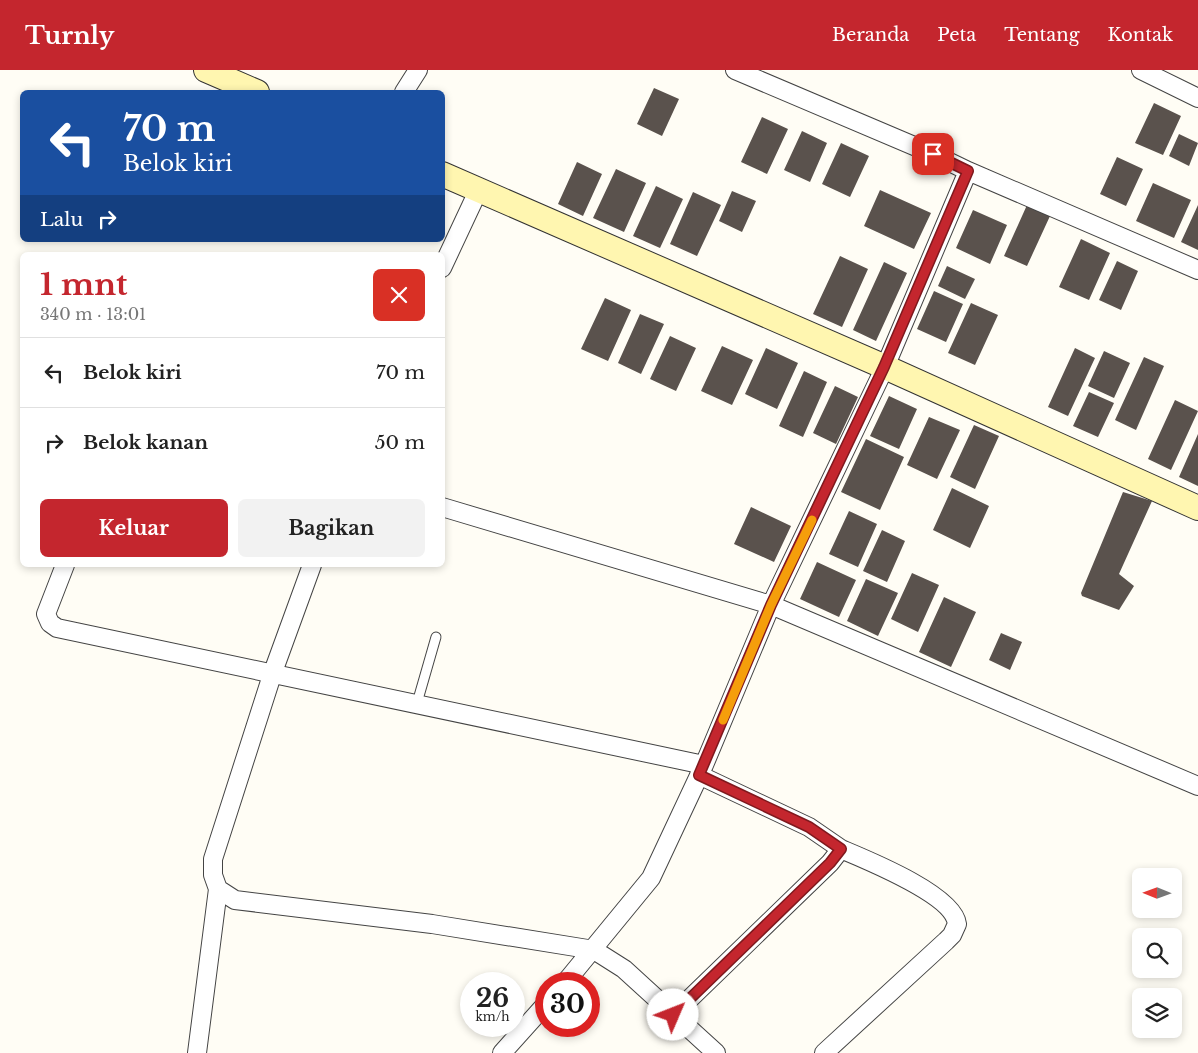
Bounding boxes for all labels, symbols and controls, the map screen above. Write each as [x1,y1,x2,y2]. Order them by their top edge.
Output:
text: Turnly [25,21,114,50]
text: Beranda [832,24,909,46]
text: Peta [937,24,976,46]
text: Tentang [1004,24,1079,46]
text: Kontak [1107,24,1173,46]
text: 70 m [123,107,216,150]
icon: left [40,110,105,175]
pin [912,133,954,175]
icon: arrive [919,140,947,168]
text: Belok kiri [123,150,233,177]
icon: right [93,205,121,233]
text: Lalu [40,208,83,231]
text: 1 mnt [40,266,128,303]
button: close [373,269,425,321]
text: 340 m · 13:01 [40,304,146,324]
icon: left [40,359,68,387]
text: Belok kiri [83,361,182,384]
text: 70 m [376,361,425,384]
icon: right [40,429,68,457]
text: Belok kanan [83,431,208,454]
text: 50 m [375,431,425,454]
button: Keluar [40,499,228,557]
button: Bagikan [238,499,425,557]
north arrow [1132,868,1182,918]
map controls [1132,868,1182,1038]
button: search [1132,928,1182,978]
speed limit sign: 30 [535,972,600,1037]
text: 26 [476,983,509,1014]
position arrow [646,988,698,1040]
button: layers [1132,988,1182,1038]
text: km/h [475,1009,510,1024]

